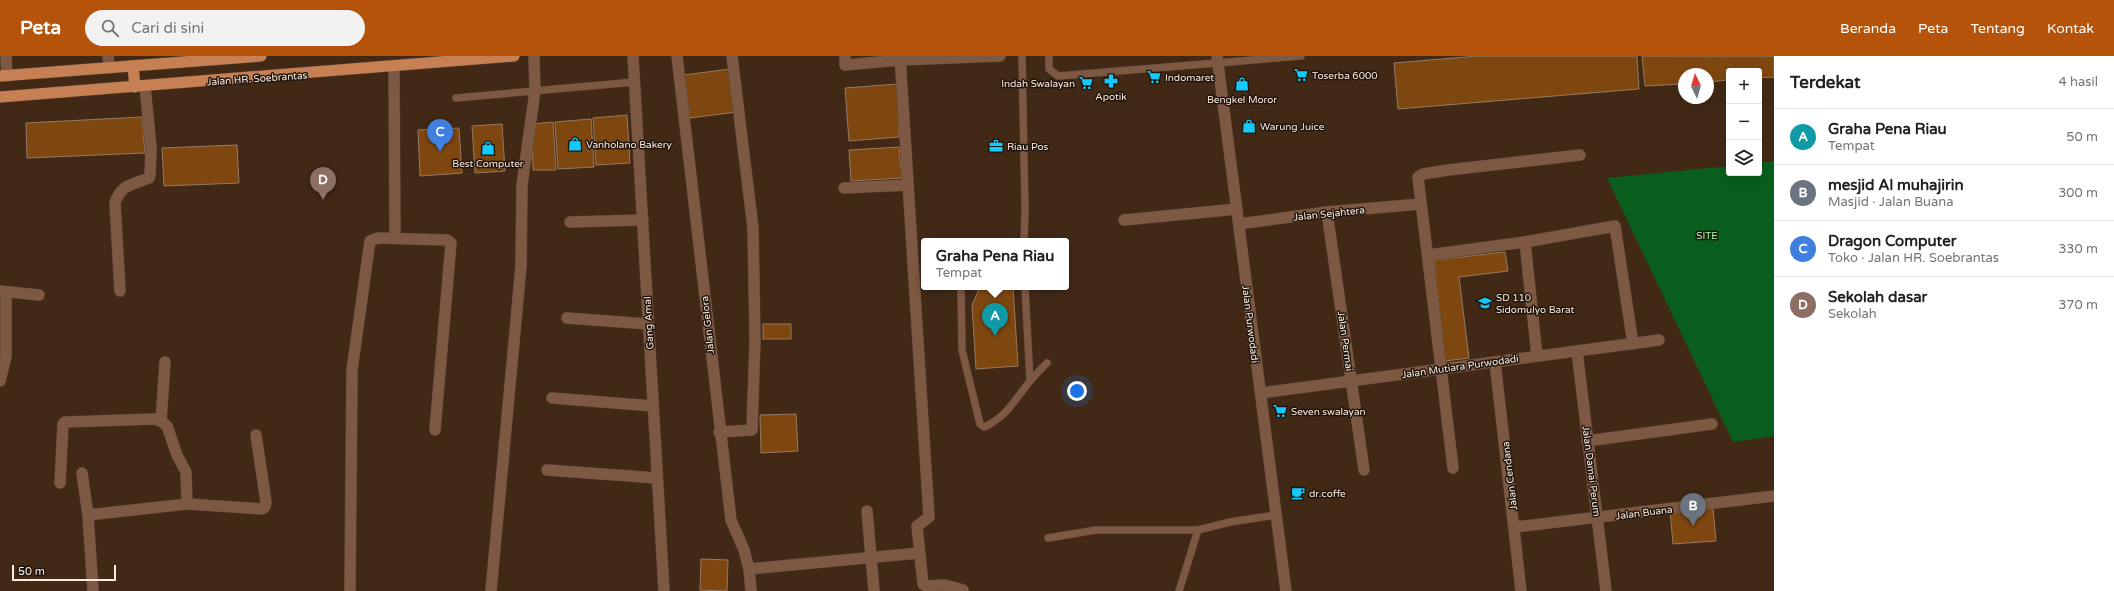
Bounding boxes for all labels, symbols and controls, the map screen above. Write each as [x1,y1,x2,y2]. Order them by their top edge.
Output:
search box [85,10,365,46]
text: Peta [20,17,61,39]
icon: search [99,17,121,39]
text: Cari di sini [131,19,204,37]
text: Beranda [1840,20,1896,37]
text: Peta [1918,20,1948,37]
text: Tentang [1970,20,2025,37]
text: Kontak [2047,20,2094,37]
supermarket icon: Toserba 6000 [1293,67,1309,83]
north arrow [1678,68,1714,104]
map controls [1726,68,1762,176]
button: + [1726,68,1762,104]
street label: Jalan HR. Soebrantas [206,69,308,88]
supermarket icon: Indomaret [1146,69,1162,85]
place label: Toserba 6000 [1312,70,1377,82]
place label: Indomaret [1165,72,1214,84]
text: Terdekat [1790,72,1860,93]
pharmacy icon: Apotik [1103,73,1119,89]
text: 4 hasil [2059,74,2098,90]
supermarket icon: Indah Swalayan [1078,75,1094,91]
shop icon: Bengkel Moror [1234,76,1250,92]
place label: Indah Swalayan [1001,78,1075,90]
place label: Apotik [1095,91,1127,103]
place label: Bengkel Moror [1207,94,1277,106]
button: − [1726,104,1762,140]
shop icon: Warung Juice [1241,118,1257,134]
pin: C [427,119,453,152]
text: Graha Pena Riau [1828,120,1947,138]
place label: Warung Juice [1260,121,1325,133]
text: A [1798,129,1808,145]
text: 50 m [2066,129,2098,145]
shop icon: Vanholano Bakery [567,136,583,152]
office icon: Riau Pos [988,138,1004,154]
text: Tempat [1828,138,1875,154]
place label: Vanholano Bakery [586,139,673,151]
shop icon: Best Computer [480,140,496,156]
button: layers [1726,140,1762,176]
place label: Riau Pos [1007,141,1049,153]
place label: Best Computer [452,158,524,170]
pin: D [310,167,336,200]
text: mesjid Al muhajirin [1828,176,1964,194]
text: B [1798,185,1808,201]
text: 300 m [2058,185,2098,201]
text: Masjid · Jalan Buana [1828,194,1954,210]
street label: Jalan Sejahtera [1293,204,1365,224]
park label: SITE [1696,230,1718,242]
text: Dragon Computer [1828,232,1956,250]
popup [921,238,1069,290]
text: C [1798,241,1808,257]
text: 330 m [2058,241,2098,257]
text: Graha Pena Riau [936,247,1054,265]
text: Toko · Jalan HR. Soebrantas [1828,250,1999,266]
text: Tempat [936,265,982,281]
street label: Jalan Purwodadi [1239,285,1261,364]
text: Sekolah dasar [1828,288,1927,306]
place label: SD 110 Sidomulyo Barat [1496,292,1575,316]
street label: Jalan Gelora [699,295,717,355]
school or university icon: SD 110 Sidomulyo Barat [1477,295,1493,311]
street label: Gang Amal [642,296,656,350]
text: D [1798,297,1808,313]
text: 370 m [2058,297,2098,313]
pin: A [982,303,1008,336]
text: Sekolah [1828,306,1877,322]
street label: Jalan Permai [1335,310,1355,372]
street label: Jalan Mutiara Purwodadi [1401,353,1519,381]
your location [1067,381,1087,401]
supermarket icon: Seven swalayan [1272,403,1288,419]
place label: Seven swalayan [1291,406,1366,418]
street label: Jalan Damai Perum [1579,425,1603,517]
street label: Jalan Cendana [1500,441,1520,511]
cafe icon: dr.coffe [1290,485,1306,501]
place label: dr.coffe [1309,488,1346,500]
pin: B [1680,493,1706,526]
street label: Jalan Buana [1615,504,1673,522]
scale bar [12,563,116,582]
text: 50 m [18,565,45,578]

